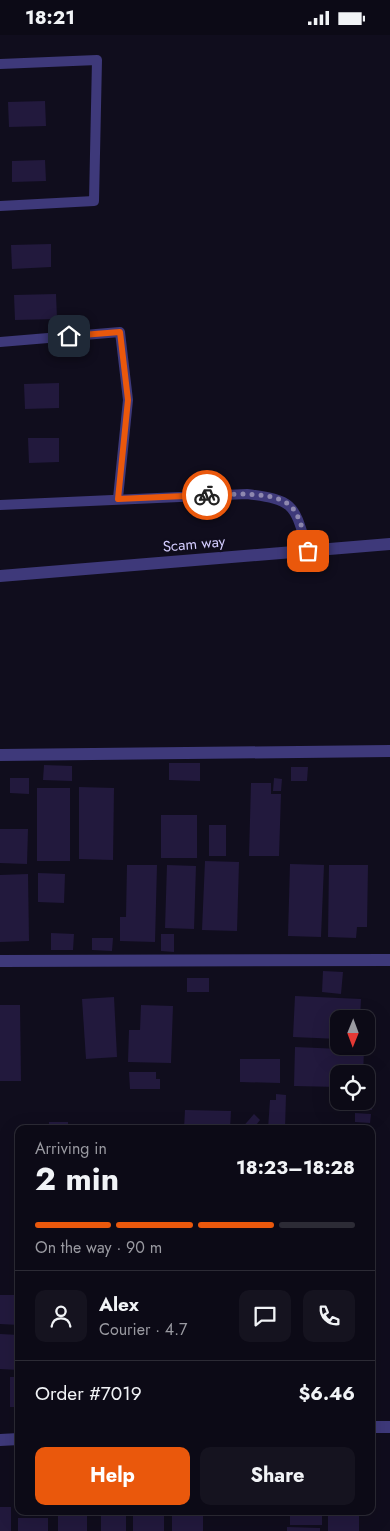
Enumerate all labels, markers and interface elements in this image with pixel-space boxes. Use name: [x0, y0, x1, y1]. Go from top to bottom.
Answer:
text: 18:21: [25, 4, 75, 31]
pin: [48, 315, 90, 357]
icon: home: [55, 322, 83, 350]
courier: [182, 470, 232, 520]
icon: bike: [193, 481, 221, 509]
street label: Scam way: [162, 530, 227, 558]
pin: [287, 530, 329, 572]
icon: bag: [294, 537, 322, 565]
north arrow: [330, 1010, 375, 1055]
map controls: [330, 1010, 375, 1110]
button: locate: [330, 1065, 375, 1110]
text: Arriving in: [35, 1137, 107, 1160]
text: 18:23–18:28: [236, 1154, 355, 1181]
text: 2 min: [35, 1156, 119, 1202]
text: On the way · 90 m: [35, 1236, 162, 1259]
button: person: [35, 1290, 87, 1342]
button: chat: [239, 1290, 291, 1342]
button: phone: [303, 1290, 355, 1342]
text: Alex: [99, 1291, 139, 1318]
text: Courier · 4.7: [99, 1318, 187, 1341]
text: Order #7019: [35, 1380, 142, 1407]
text: $6.46: [298, 1380, 355, 1407]
button: Help: [35, 1447, 190, 1505]
button: Share: [200, 1447, 355, 1505]

